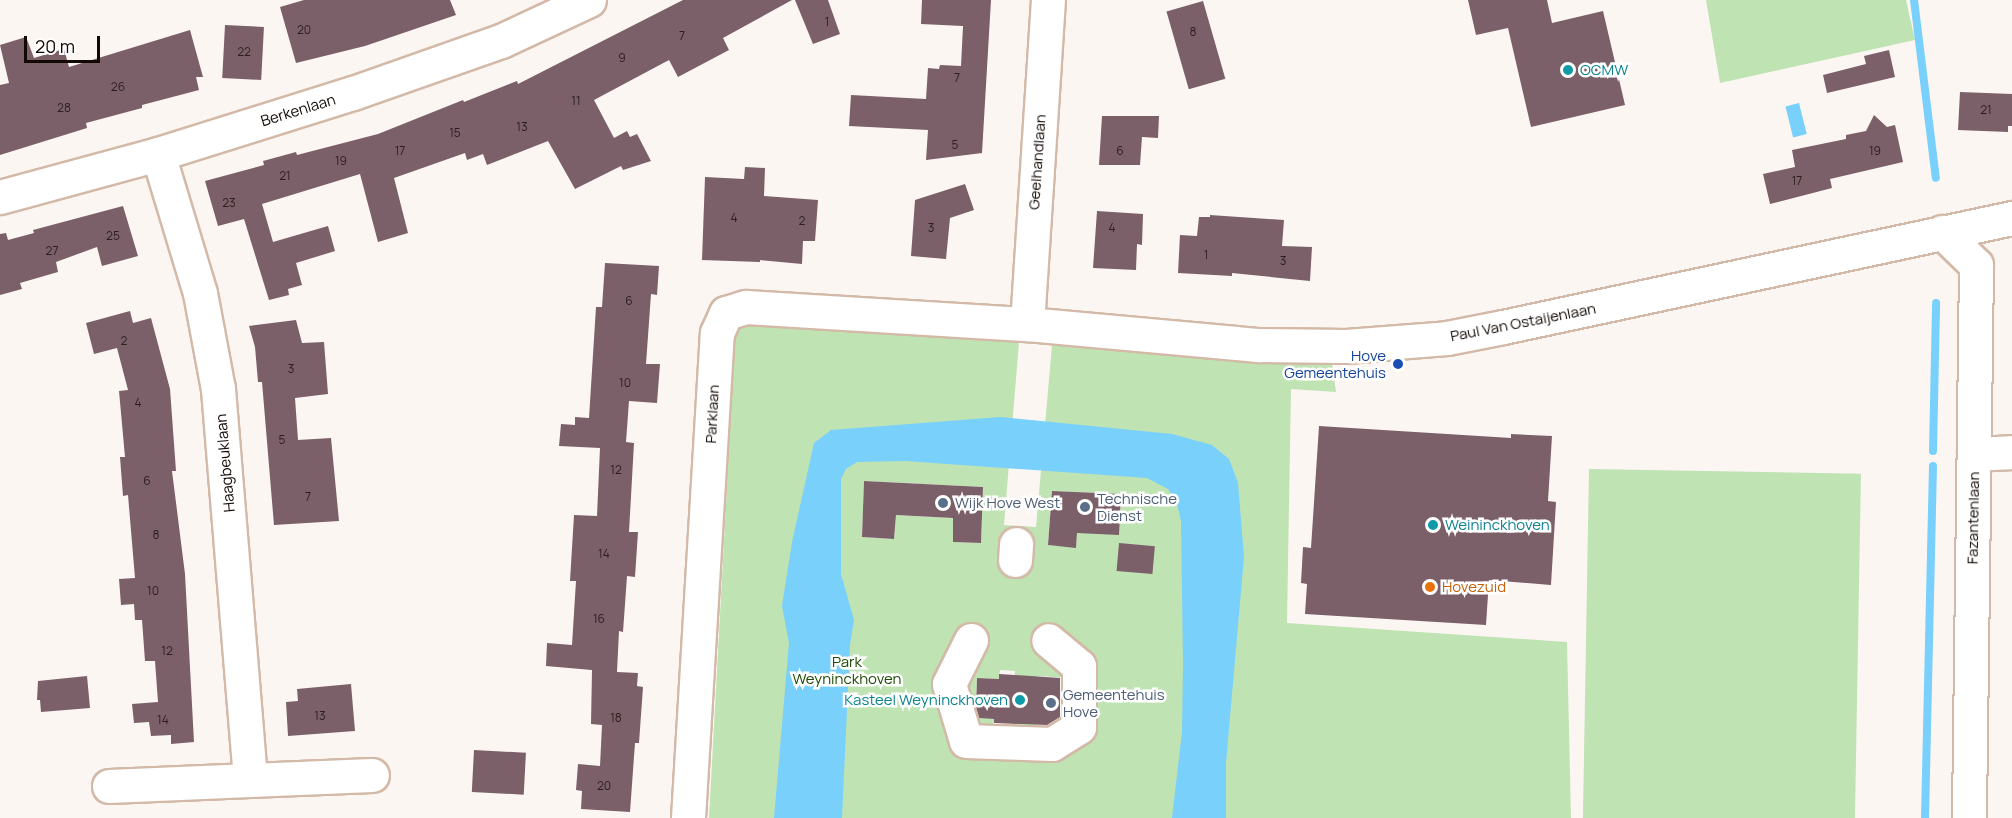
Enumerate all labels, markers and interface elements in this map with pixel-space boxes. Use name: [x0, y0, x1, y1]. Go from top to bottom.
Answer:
house number: 1: [825, 15, 829, 29]
house number: 20: [297, 23, 311, 37]
scale bar: [27, 24, 104, 62]
house number: 8: [1190, 25, 1196, 39]
house number: 7: [679, 29, 685, 43]
text: 20 m: [35, 34, 75, 58]
house number: 22: [237, 45, 251, 59]
house number: 9: [618, 51, 626, 65]
place label: OCMW: [1580, 61, 1628, 79]
marker: OCMW: [1561, 63, 1575, 77]
house number: 7: [954, 71, 960, 85]
house number: 26: [111, 80, 125, 94]
street label: Berkenlaan: [258, 90, 338, 130]
house number: 11: [571, 94, 581, 108]
house number: 28: [57, 101, 71, 115]
house number: 21: [1980, 103, 1992, 117]
street label: Geelhandlaan: [1025, 114, 1049, 210]
house number: 13: [516, 120, 528, 134]
house number: 15: [449, 126, 461, 140]
house number: 5: [952, 138, 958, 152]
house number: 17: [395, 144, 405, 158]
house number: 6: [1116, 144, 1124, 158]
house number: 19: [1869, 144, 1881, 158]
house number: 19: [335, 154, 347, 168]
house number: 21: [279, 169, 291, 183]
house number: 17: [1792, 174, 1802, 188]
house number: 23: [222, 196, 236, 210]
house number: 4: [730, 211, 738, 225]
house number: 2: [799, 214, 805, 228]
house number: 3: [928, 221, 934, 235]
house number: 4: [1108, 221, 1116, 235]
house number: 25: [106, 229, 120, 243]
house number: 27: [46, 244, 58, 258]
house number: 1: [1204, 248, 1208, 262]
house number: 3: [1280, 254, 1286, 268]
house number: 6: [625, 294, 633, 308]
street label: Paul Van Ostaijenlaan: [1449, 299, 1597, 345]
house number: 2: [121, 334, 127, 348]
place label: Hove Gemeentehuis: [1284, 346, 1386, 381]
marker: Hove Gemeentehuis: [1391, 357, 1405, 371]
house number: 3: [288, 362, 294, 376]
house number: 10: [619, 376, 631, 390]
street label: Parklaan: [701, 384, 723, 444]
house number: 4: [134, 396, 142, 410]
street label: Haagbeuklaan: [212, 413, 238, 513]
house number: 5: [279, 433, 285, 447]
house number: 12: [610, 463, 622, 477]
street label: Fazantenlaan: [1963, 472, 1983, 564]
house number: 6: [143, 474, 151, 488]
place label: Technische Dienst: [1097, 489, 1177, 524]
house number: 7: [305, 490, 311, 504]
place label: Wijk Hove West: [955, 494, 1060, 512]
marker: Wijk Hove West: [936, 496, 950, 510]
marker: Technische Dienst: [1078, 500, 1092, 514]
place label: Weininckhoven: [1445, 516, 1550, 534]
marker: Weininckhoven: [1426, 518, 1440, 532]
house number: 8: [153, 528, 159, 542]
house number: 14: [598, 547, 610, 561]
place label: Hovezuid: [1442, 578, 1506, 596]
marker: Hovezuid: [1423, 580, 1437, 594]
house number: 10: [147, 584, 159, 598]
house number: 16: [593, 612, 605, 626]
house number: 12: [161, 644, 173, 658]
park label: Park Weyninckhoven: [793, 652, 901, 687]
place label: Gemeentehuis Hove: [1063, 685, 1165, 720]
place label: Kasteel Weyninckhoven: [844, 691, 1008, 709]
marker: Kasteel Weyninckhoven: [1013, 693, 1027, 707]
marker: Gemeentehuis Hove: [1044, 696, 1058, 710]
house number: 13: [314, 709, 326, 723]
house number: 18: [610, 711, 622, 725]
house number: 14: [157, 713, 169, 727]
house number: 20: [597, 779, 611, 793]

